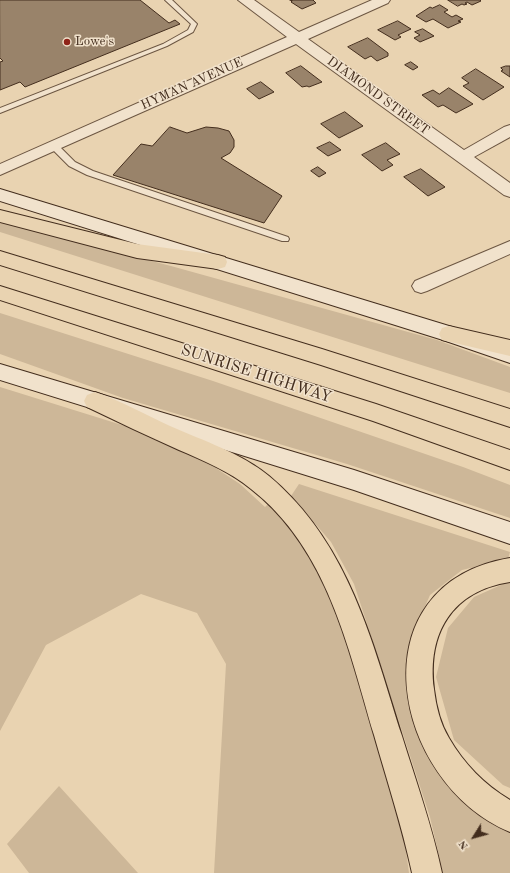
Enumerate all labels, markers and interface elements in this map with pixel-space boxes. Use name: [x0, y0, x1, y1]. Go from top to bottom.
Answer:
place label: Lowe's: [75, 34, 114, 50]
marker: Lowe's: [62, 37, 72, 47]
street label: HYMAN AVENUE: [139, 54, 245, 114]
street label: DIAMOND STREET: [324, 54, 432, 138]
street label: SUNRISE HIGHWAY: [178, 341, 334, 407]
north arrow: [454, 817, 494, 857]
text: N: [457, 838, 471, 851]

